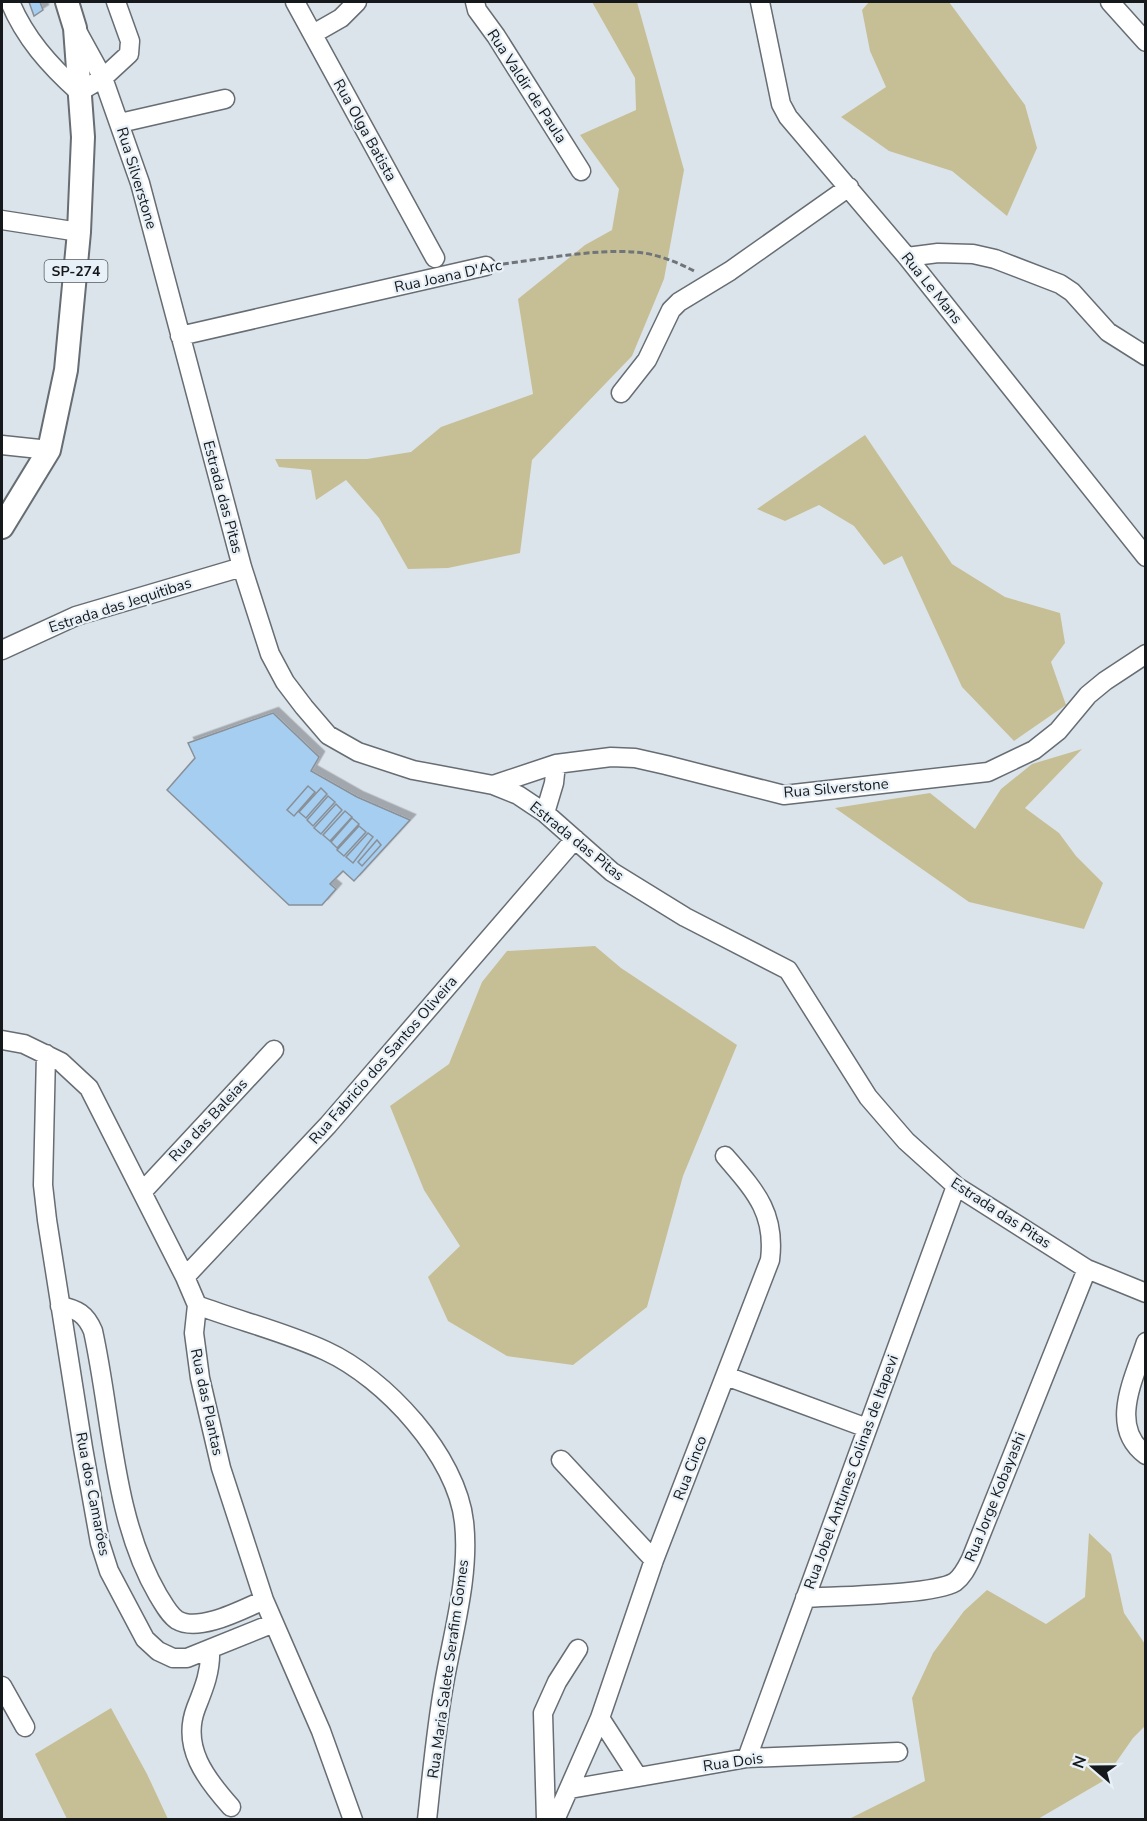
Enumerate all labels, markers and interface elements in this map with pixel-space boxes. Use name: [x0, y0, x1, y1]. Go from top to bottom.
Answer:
street label: Rua Valdir de Paula: [483, 25, 571, 147]
street label: Rua Olga Batista: [329, 75, 401, 185]
street label: Rua Silverstone: [112, 125, 162, 231]
street label: Rua Le Mans: [897, 248, 967, 328]
street label: Rua Joana D'Arc: [392, 255, 504, 297]
road number: SP-274: [44, 260, 107, 282]
street label: Estrada das Pitas: [198, 438, 248, 556]
street label: Estrada das Jequitibas: [46, 573, 194, 637]
street label: Rua Silverstone: [783, 773, 889, 803]
street label: Estrada das Pitas: [526, 797, 628, 885]
street label: Rua Fabricio dos Santos Oliveira: [304, 972, 462, 1148]
street label: Rua das Baleias: [164, 1074, 252, 1166]
street label: Estrada das Pitas: [947, 1173, 1055, 1253]
street label: Rua das Plantas: [186, 1347, 228, 1457]
street label: Rua Jobel Antunes Colinas de Itapevi: [799, 1352, 903, 1592]
street label: Rua Jorge Kobayashi: [960, 1429, 1030, 1565]
street label: Rua dos Camarões: [71, 1430, 115, 1558]
street label: Rua Cinco: [669, 1433, 711, 1503]
street label: Rua Maria Salete Serafim Gomes: [423, 1558, 473, 1780]
north arrow: [1063, 1737, 1123, 1797]
street label: Rua Dois: [702, 1748, 764, 1776]
text: N: [1067, 1753, 1092, 1772]

